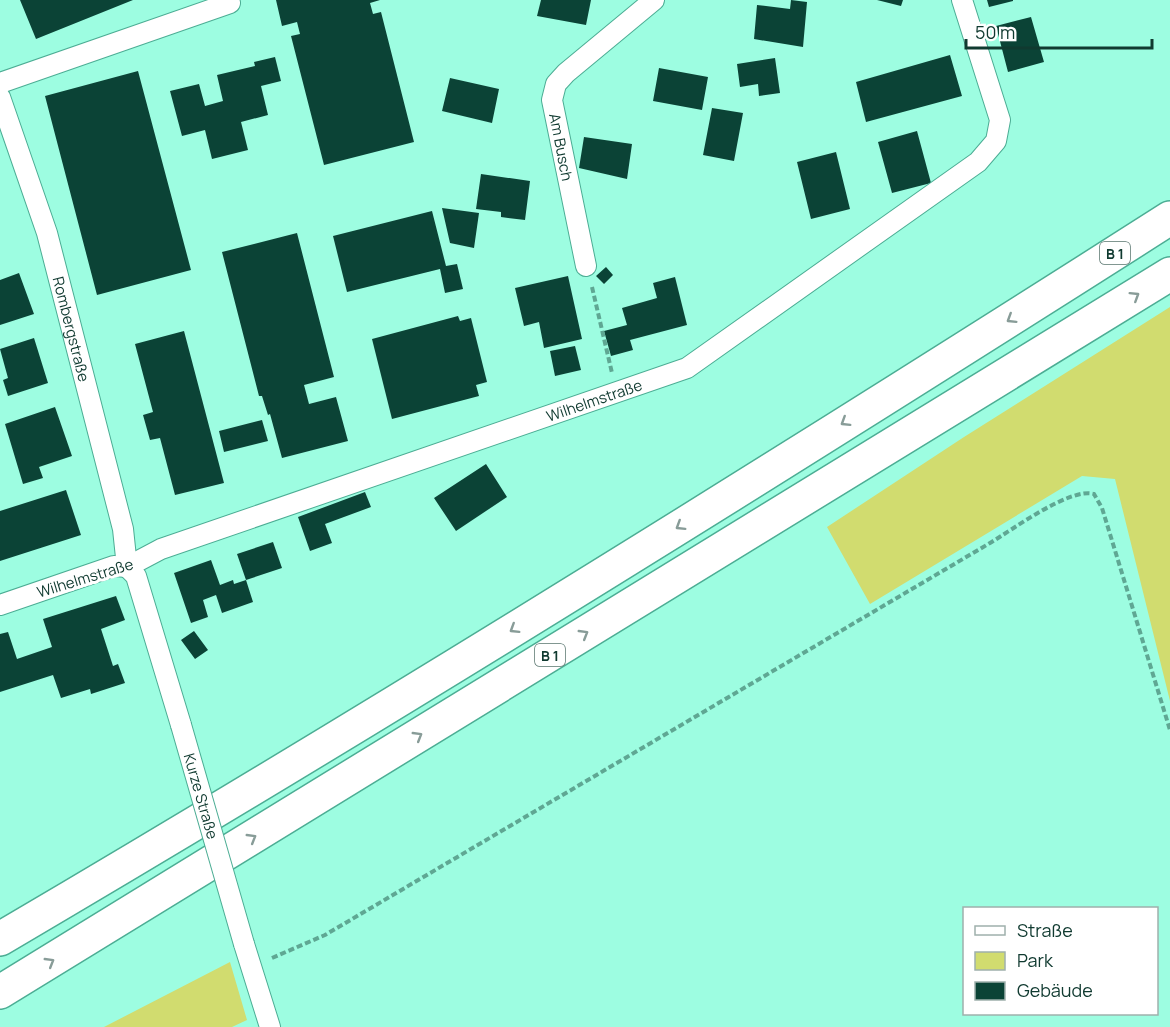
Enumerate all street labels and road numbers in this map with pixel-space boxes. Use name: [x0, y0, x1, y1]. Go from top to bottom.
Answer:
street label: Am Busch: [544, 111, 578, 183]
road number: B 1: [1100, 242, 1130, 264]
street label: Rombergstraße: [48, 274, 95, 384]
street label: Wilhelmstraße: [543, 374, 645, 426]
street label: Wilhelmstraße: [34, 553, 136, 603]
road number: B 1: [535, 644, 565, 666]
street label: Kurze Straße: [179, 751, 224, 842]

